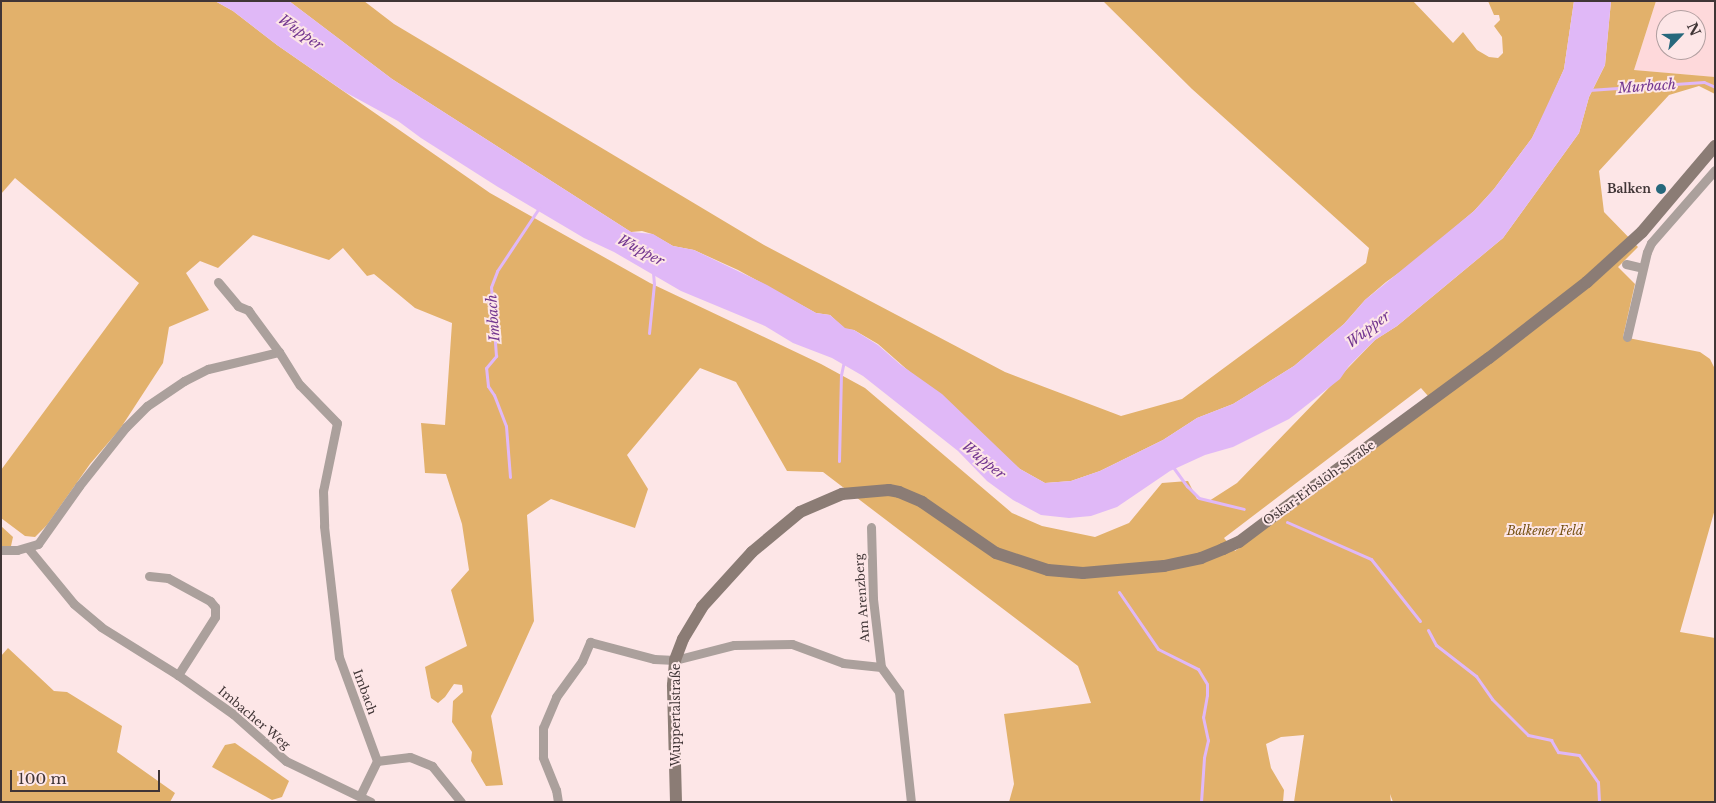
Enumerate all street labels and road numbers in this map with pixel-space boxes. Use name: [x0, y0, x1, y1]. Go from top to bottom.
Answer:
street label: Oskar-Erbslöh-Straße: [1260, 438, 1378, 528]
street label: Am Arenzberg: [852, 553, 872, 643]
street label: Wuppertalstraße: [669, 663, 683, 767]
street label: Imbach: [350, 667, 380, 717]
street label: Imbacher Weg: [215, 683, 293, 753]

